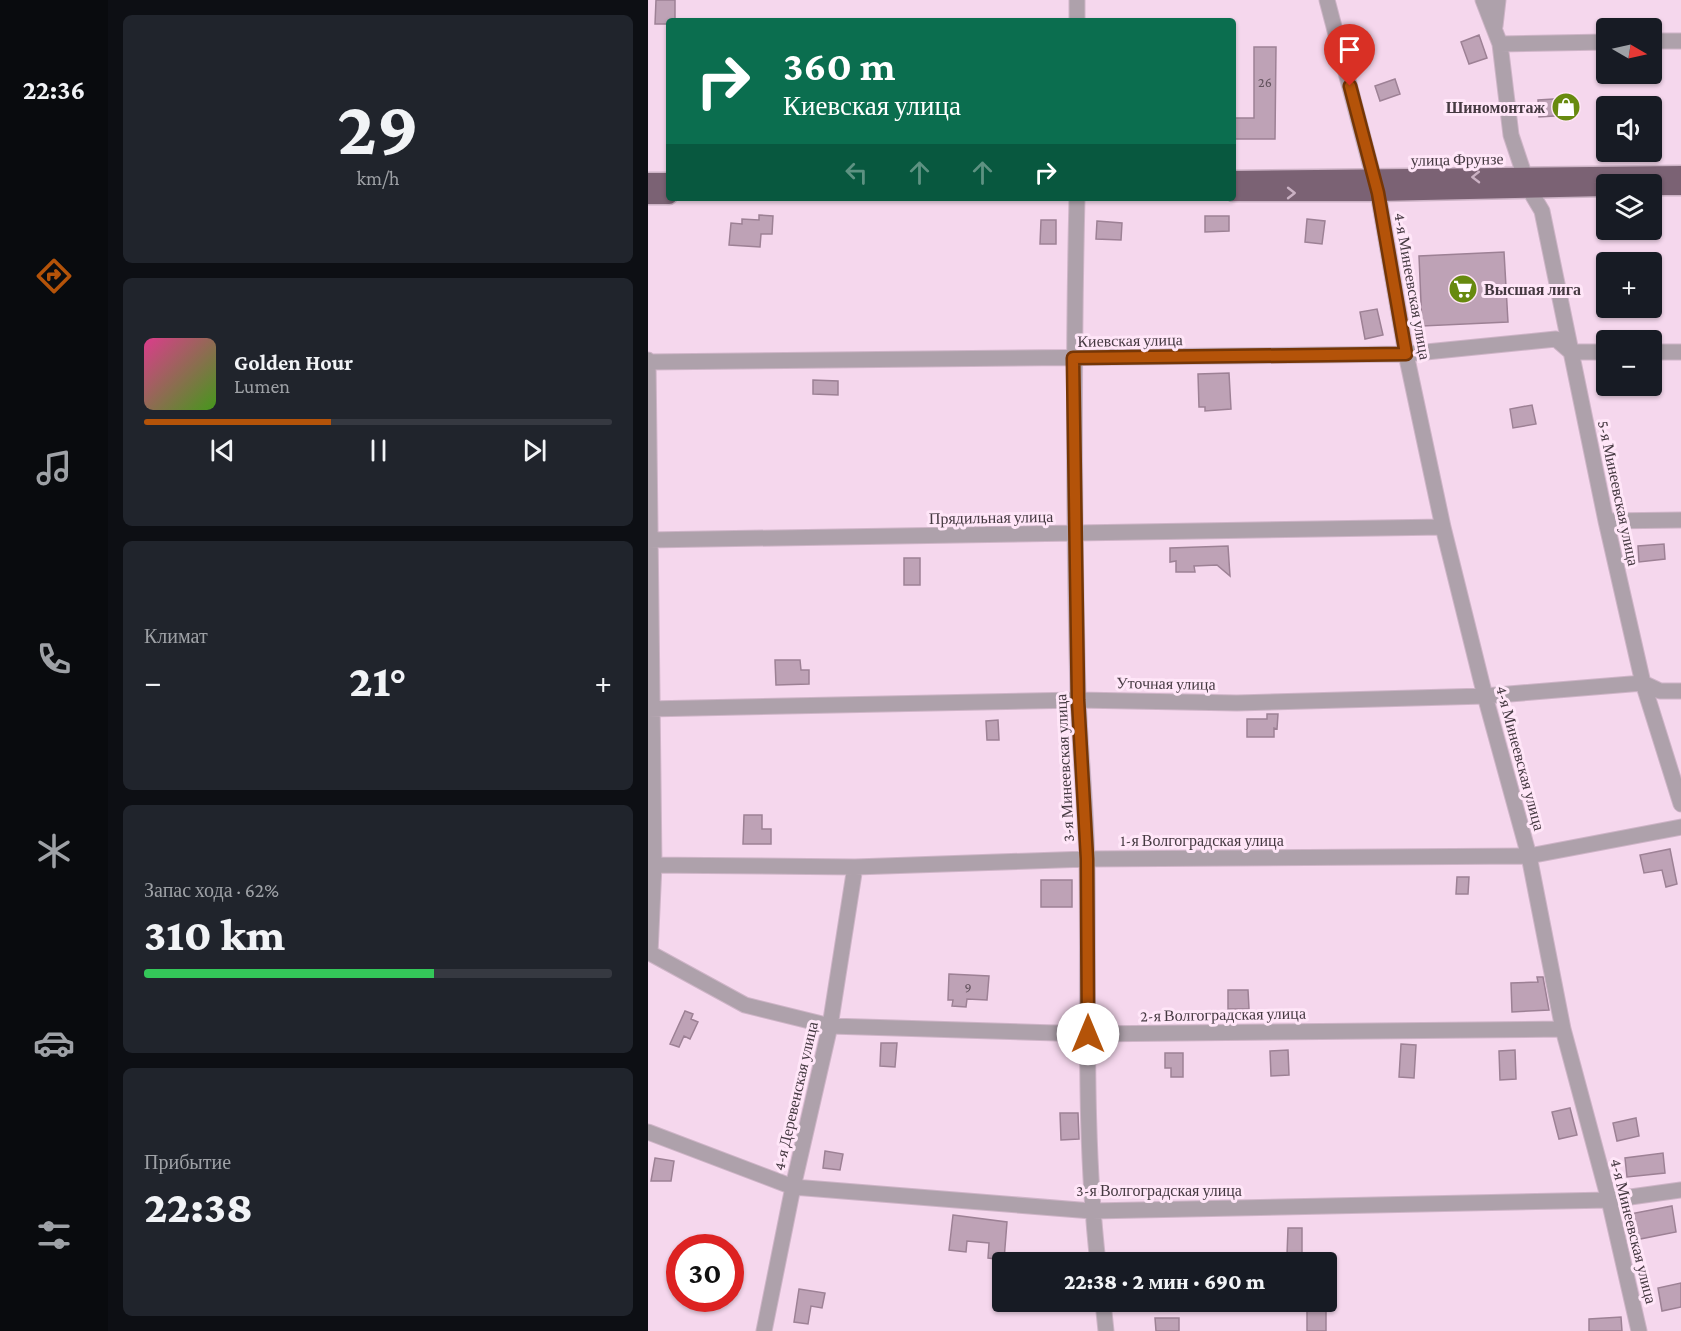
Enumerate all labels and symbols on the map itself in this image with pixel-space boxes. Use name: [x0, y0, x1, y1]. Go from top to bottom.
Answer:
north arrow: [1596, 18, 1662, 84]
pin: [1324, 24, 1375, 86]
house number: 26: [1258, 74, 1272, 90]
shop icon: Шиномонтаж: [1550, 91, 1582, 123]
place label: Шиномонтаж: [1446, 99, 1545, 116]
street label: улица Фрунзе: [1410, 150, 1504, 170]
one-way arrow: [1471, 171, 1480, 183]
one-way arrow: [1287, 187, 1296, 199]
street label: 4-я Минеевская улица: [1390, 211, 1434, 361]
supermarket icon: Высшая лига: [1447, 273, 1479, 305]
place label: Высшая лига: [1484, 281, 1581, 298]
street label: Киевская улица: [1077, 331, 1183, 351]
street label: 5-я Минеевская улица: [1594, 419, 1642, 568]
street label: Прядильная улица: [929, 508, 1053, 528]
street label: Уточная улица: [1116, 674, 1216, 694]
street label: 4-я Минеевская улица: [1492, 684, 1548, 833]
street label: 3-я Минеевская улица: [1052, 693, 1078, 843]
street label: 1-я Волгоградская улица: [1120, 832, 1284, 850]
house number: 9: [964, 979, 972, 995]
position arrow: [1056, 1002, 1120, 1066]
street label: 2-я Волгоградская улица: [1140, 1005, 1306, 1025]
street label: 4-я Деревенская улица: [770, 1020, 822, 1172]
street label: 4-я Минеевская улица: [1606, 1157, 1660, 1306]
street label: 3-я Волгоградская улица: [1076, 1182, 1242, 1200]
speed limit sign: 30: [666, 1234, 744, 1312]

